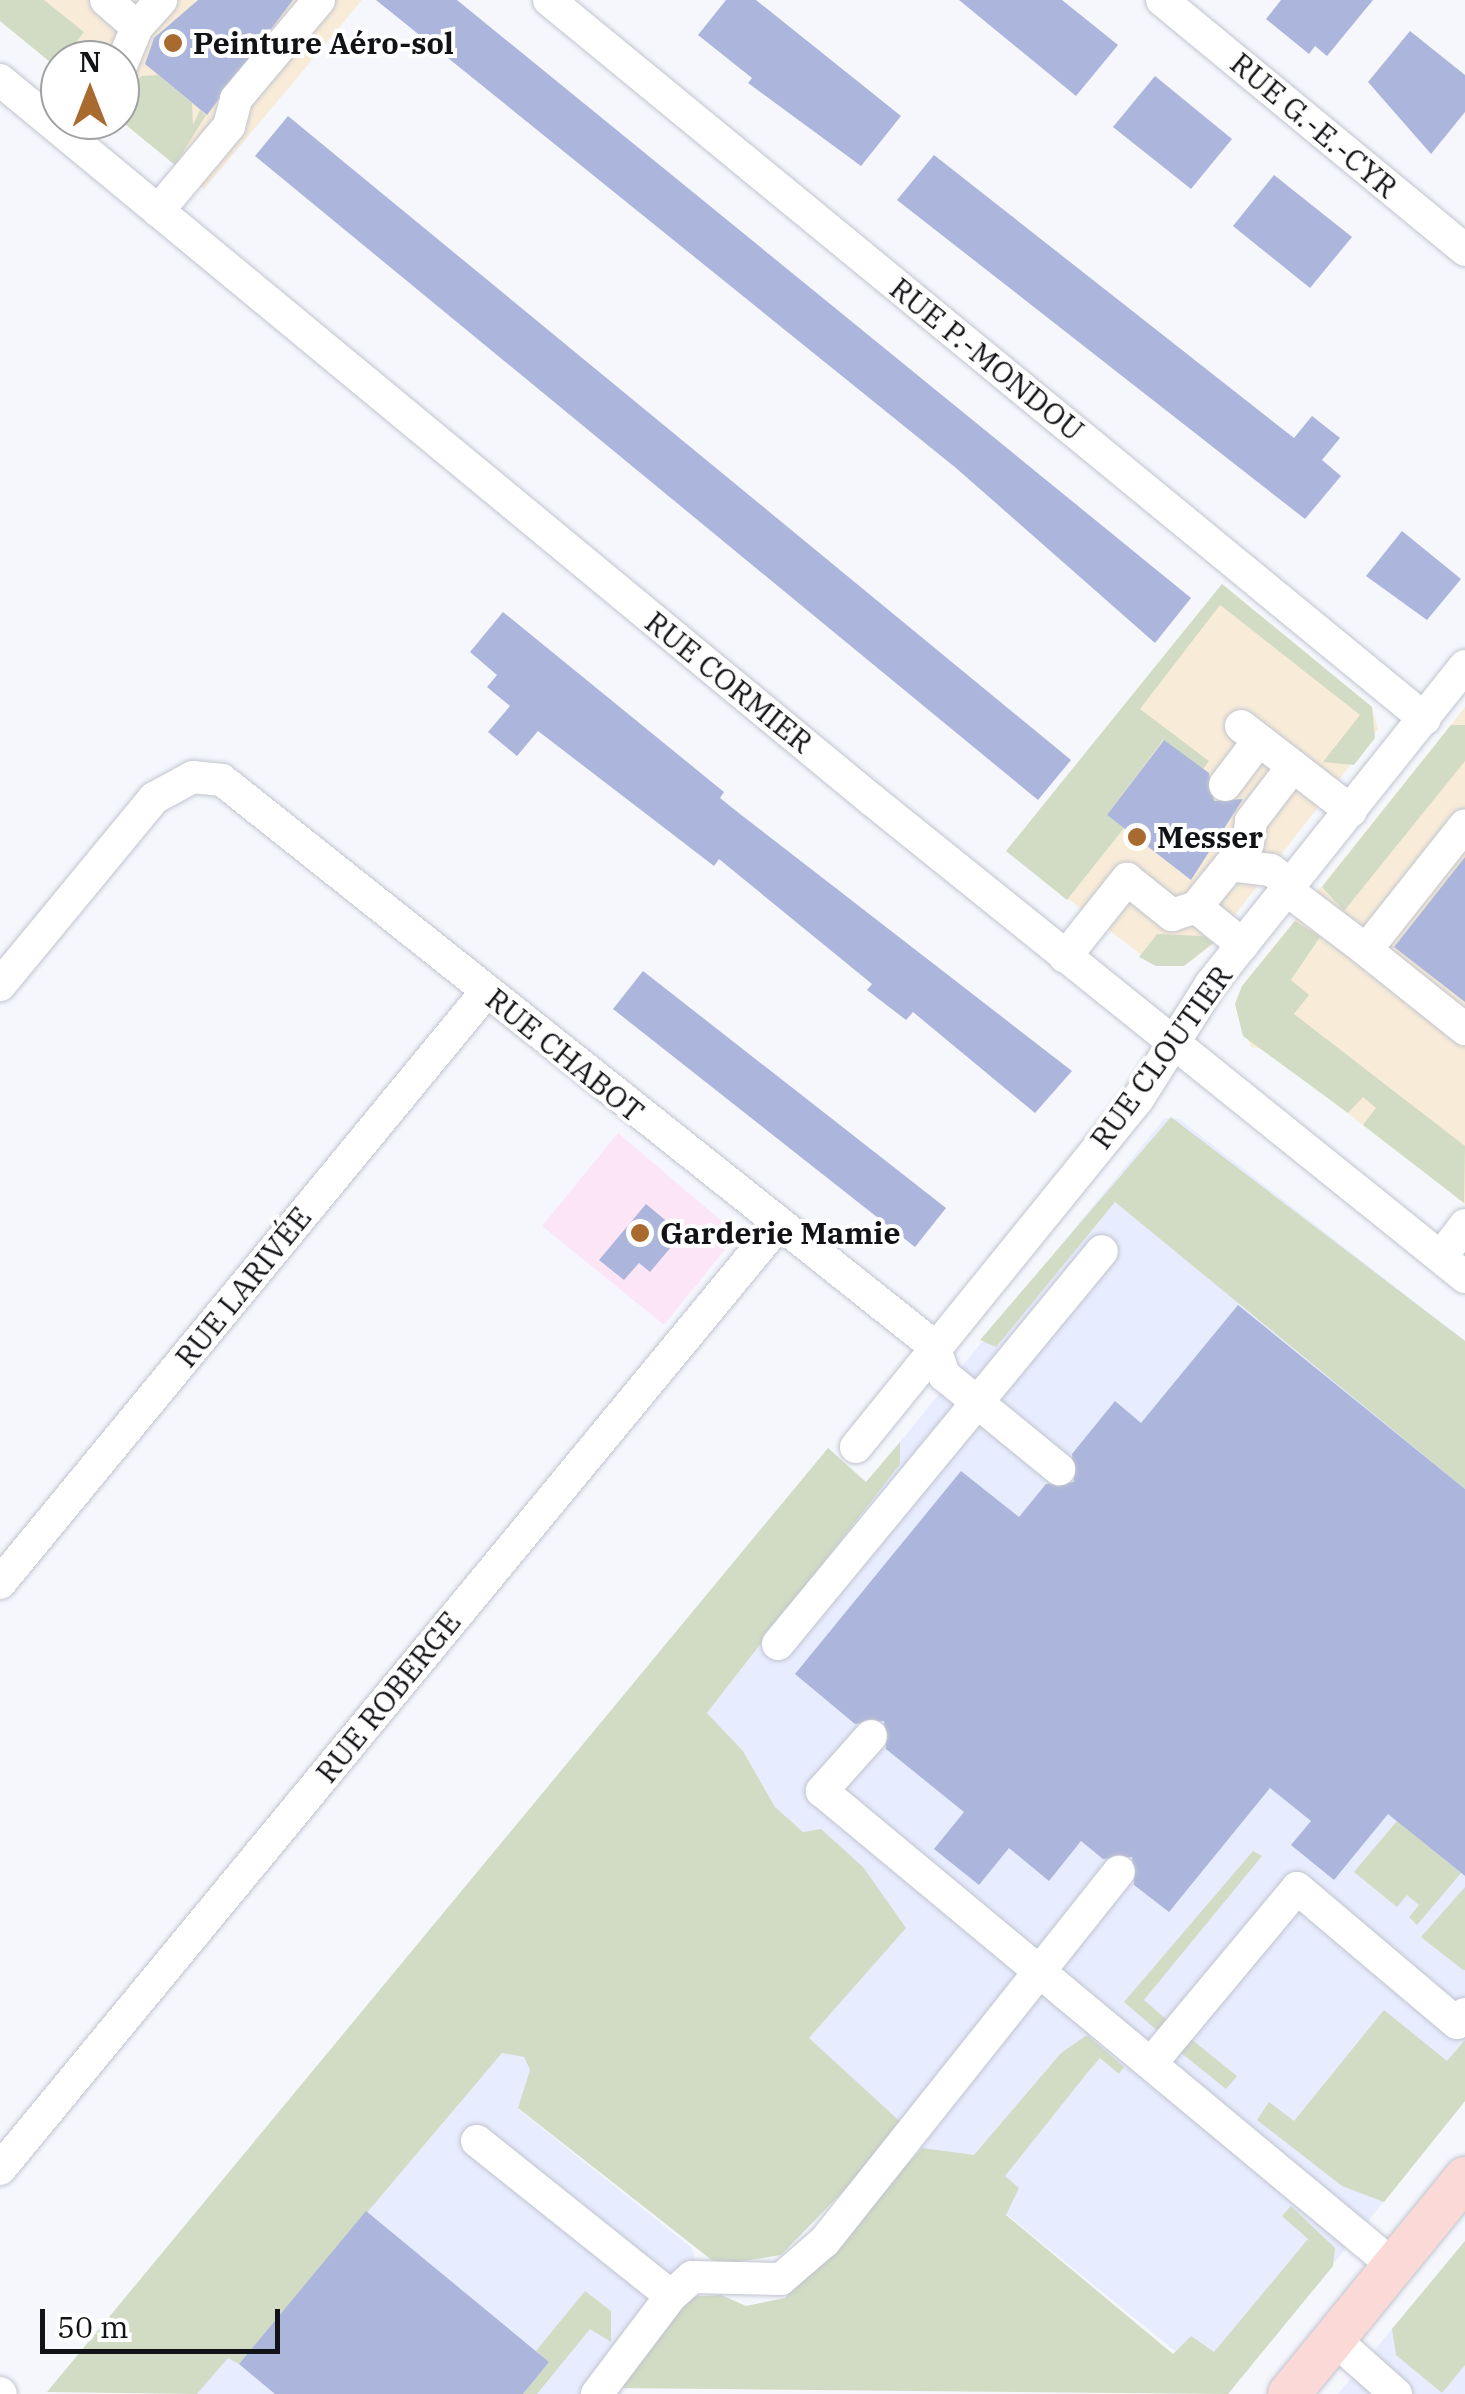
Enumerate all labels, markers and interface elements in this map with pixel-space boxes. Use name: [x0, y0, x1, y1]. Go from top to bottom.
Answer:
place label: Peinture Aéro-sol: [193, 25, 454, 61]
marker: Peinture Aéro-sol: [162, 32, 184, 54]
north arrow: [40, 40, 140, 140]
text: N: [79, 43, 101, 80]
street label: RUE G.-E.-CYR: [1223, 45, 1405, 205]
street label: RUE P.-MONDOU: [883, 270, 1091, 448]
street label: RUE CORMIER: [638, 604, 820, 760]
place label: Messer: [1157, 819, 1263, 855]
marker: Messer: [1126, 826, 1148, 848]
street label: RUE CLOUTIER: [1082, 958, 1240, 1156]
street label: RUE CHABOT: [479, 980, 651, 1130]
street label: RUE LARIVÉE: [167, 1200, 319, 1374]
place label: Garderie Mamie: [660, 1215, 900, 1251]
marker: Garderie Mamie: [629, 1222, 651, 1244]
street label: RUE ROBERGE: [308, 1604, 468, 1790]
scale bar: [45, 2289, 285, 2351]
text: 50 m: [57, 2307, 129, 2346]

